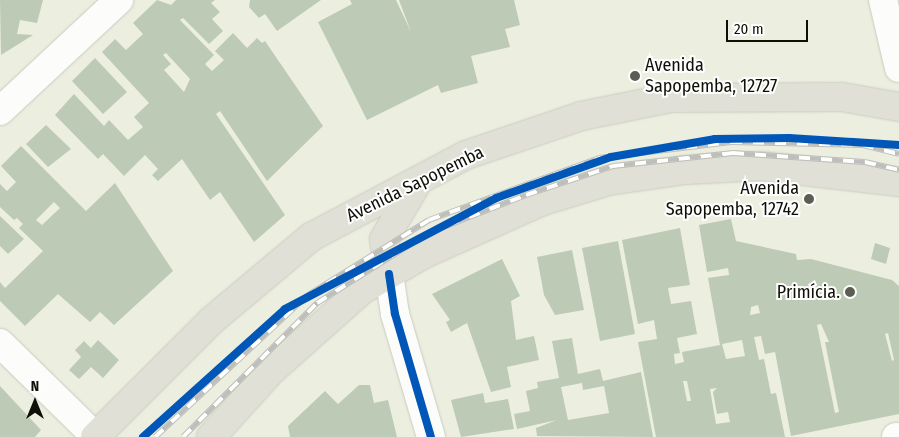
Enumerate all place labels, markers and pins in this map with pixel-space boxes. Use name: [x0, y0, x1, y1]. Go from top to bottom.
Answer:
place label: Avenida Sapopemba, 12727: [645, 55, 777, 98]
marker: Avenida Sapopemba, 12727: [629, 70, 641, 82]
place label: Avenida Sapopemba, 12742: [666, 178, 799, 220]
marker: Avenida Sapopemba, 12742: [803, 193, 815, 205]
place label: Primícia.: [777, 281, 840, 303]
marker: Primícia.: [844, 286, 856, 298]

